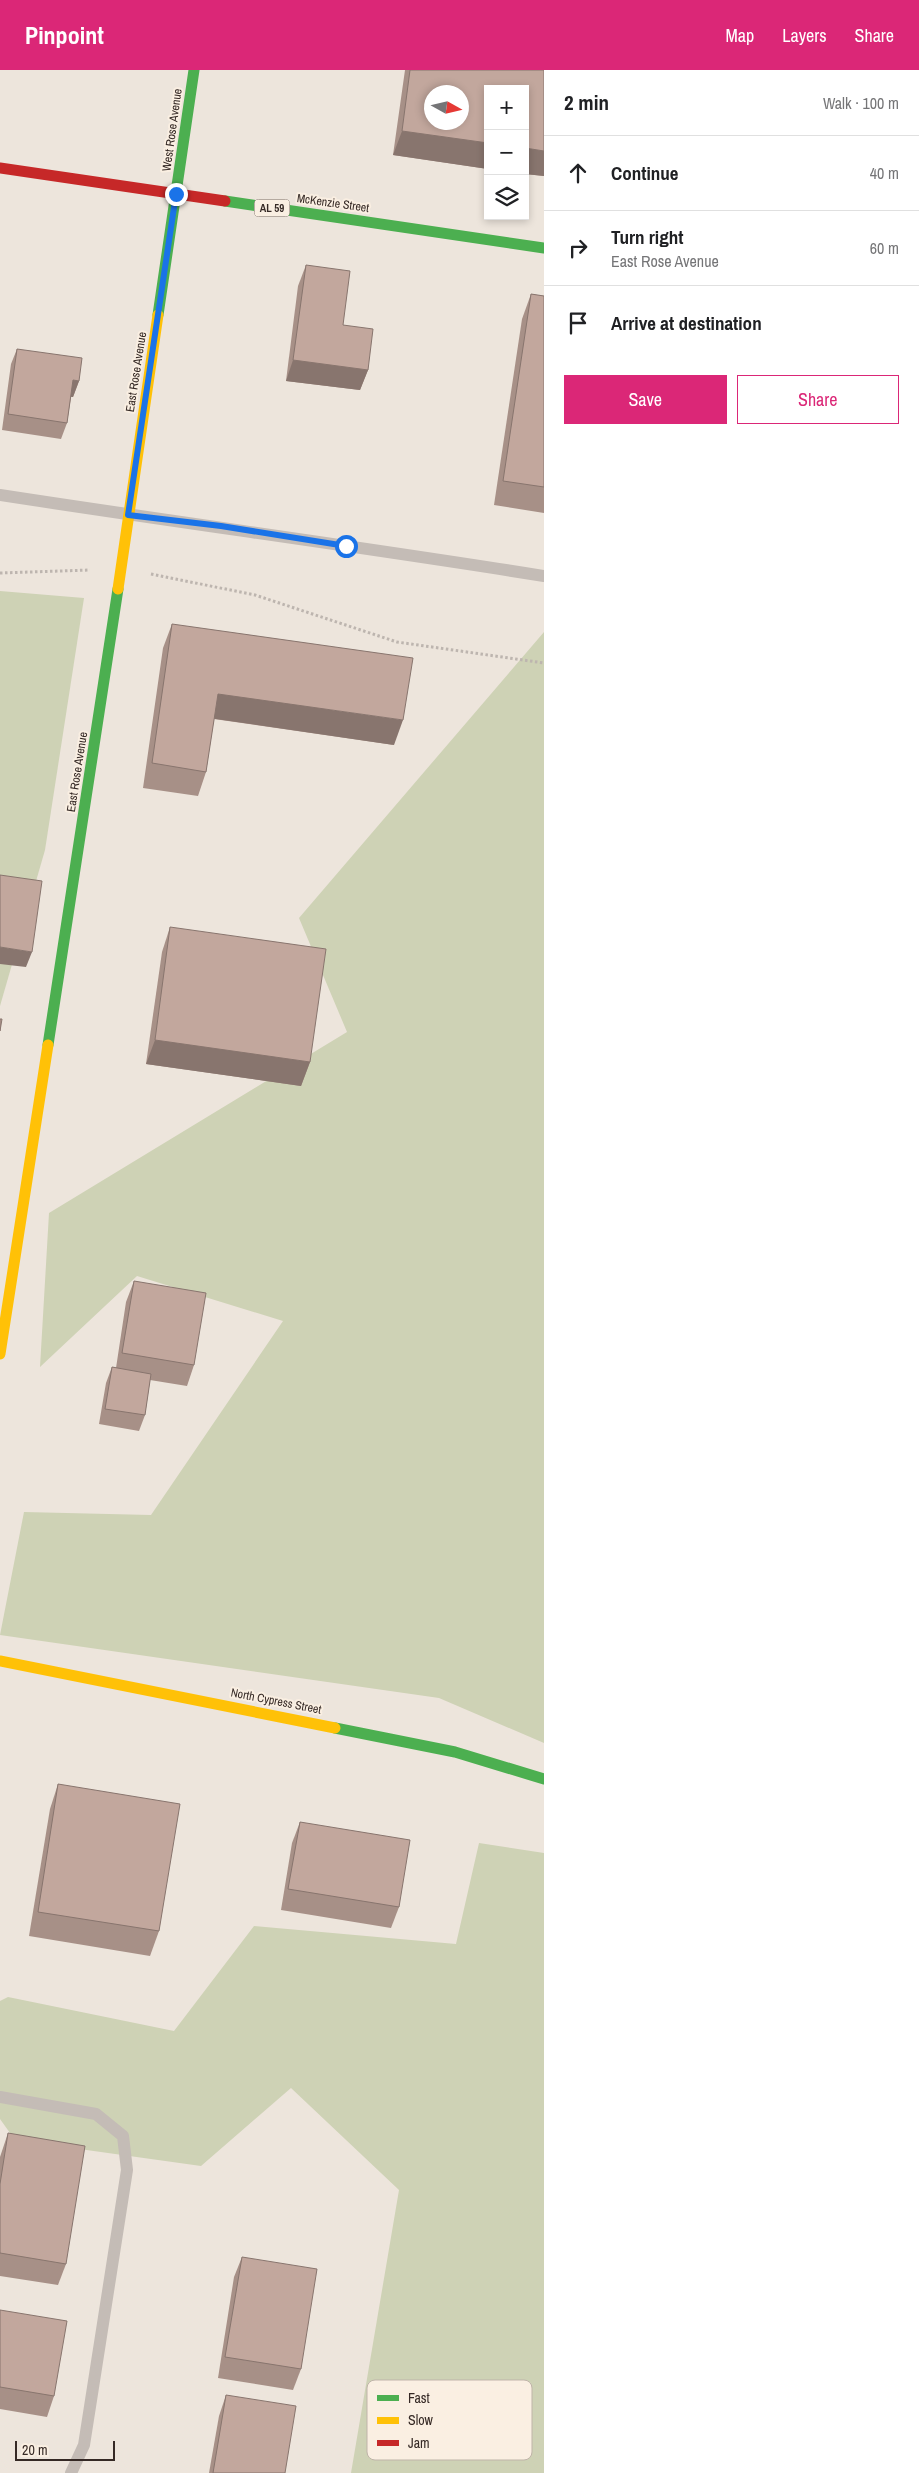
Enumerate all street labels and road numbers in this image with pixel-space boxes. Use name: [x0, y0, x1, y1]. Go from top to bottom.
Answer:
street label: West Rose Avenue: [158, 88, 186, 172]
street label: McKenzie Street: [296, 190, 370, 216]
road number: AL 59: [254, 200, 290, 216]
street label: East Rose Avenue: [122, 331, 150, 413]
street label: East Rose Avenue: [63, 731, 91, 813]
street label: North Cypress Street: [229, 1684, 323, 1718]

